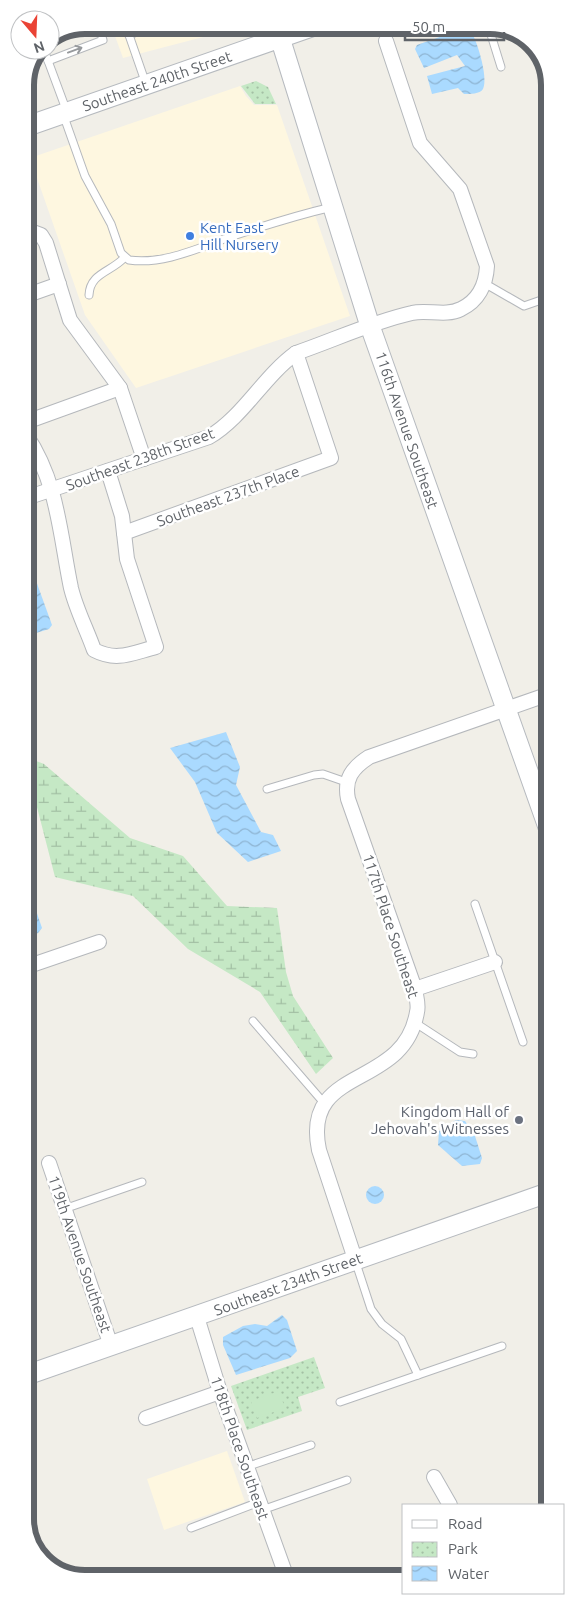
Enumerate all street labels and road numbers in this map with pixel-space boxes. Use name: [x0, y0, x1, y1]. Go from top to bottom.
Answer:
street label: Southeast 240th Street: [80, 47, 234, 115]
street label: 116th Avenue Southeast: [372, 349, 442, 511]
street label: Southeast 238th Street: [63, 424, 217, 494]
street label: Southeast 237th Place: [154, 462, 302, 530]
street label: 117th Place Southeast: [360, 852, 422, 1000]
street label: 119th Avenue Southeast: [45, 1173, 115, 1335]
street label: Southeast 234th Street: [211, 1249, 365, 1319]
street label: 118th Place Southeast: [207, 1374, 273, 1522]

